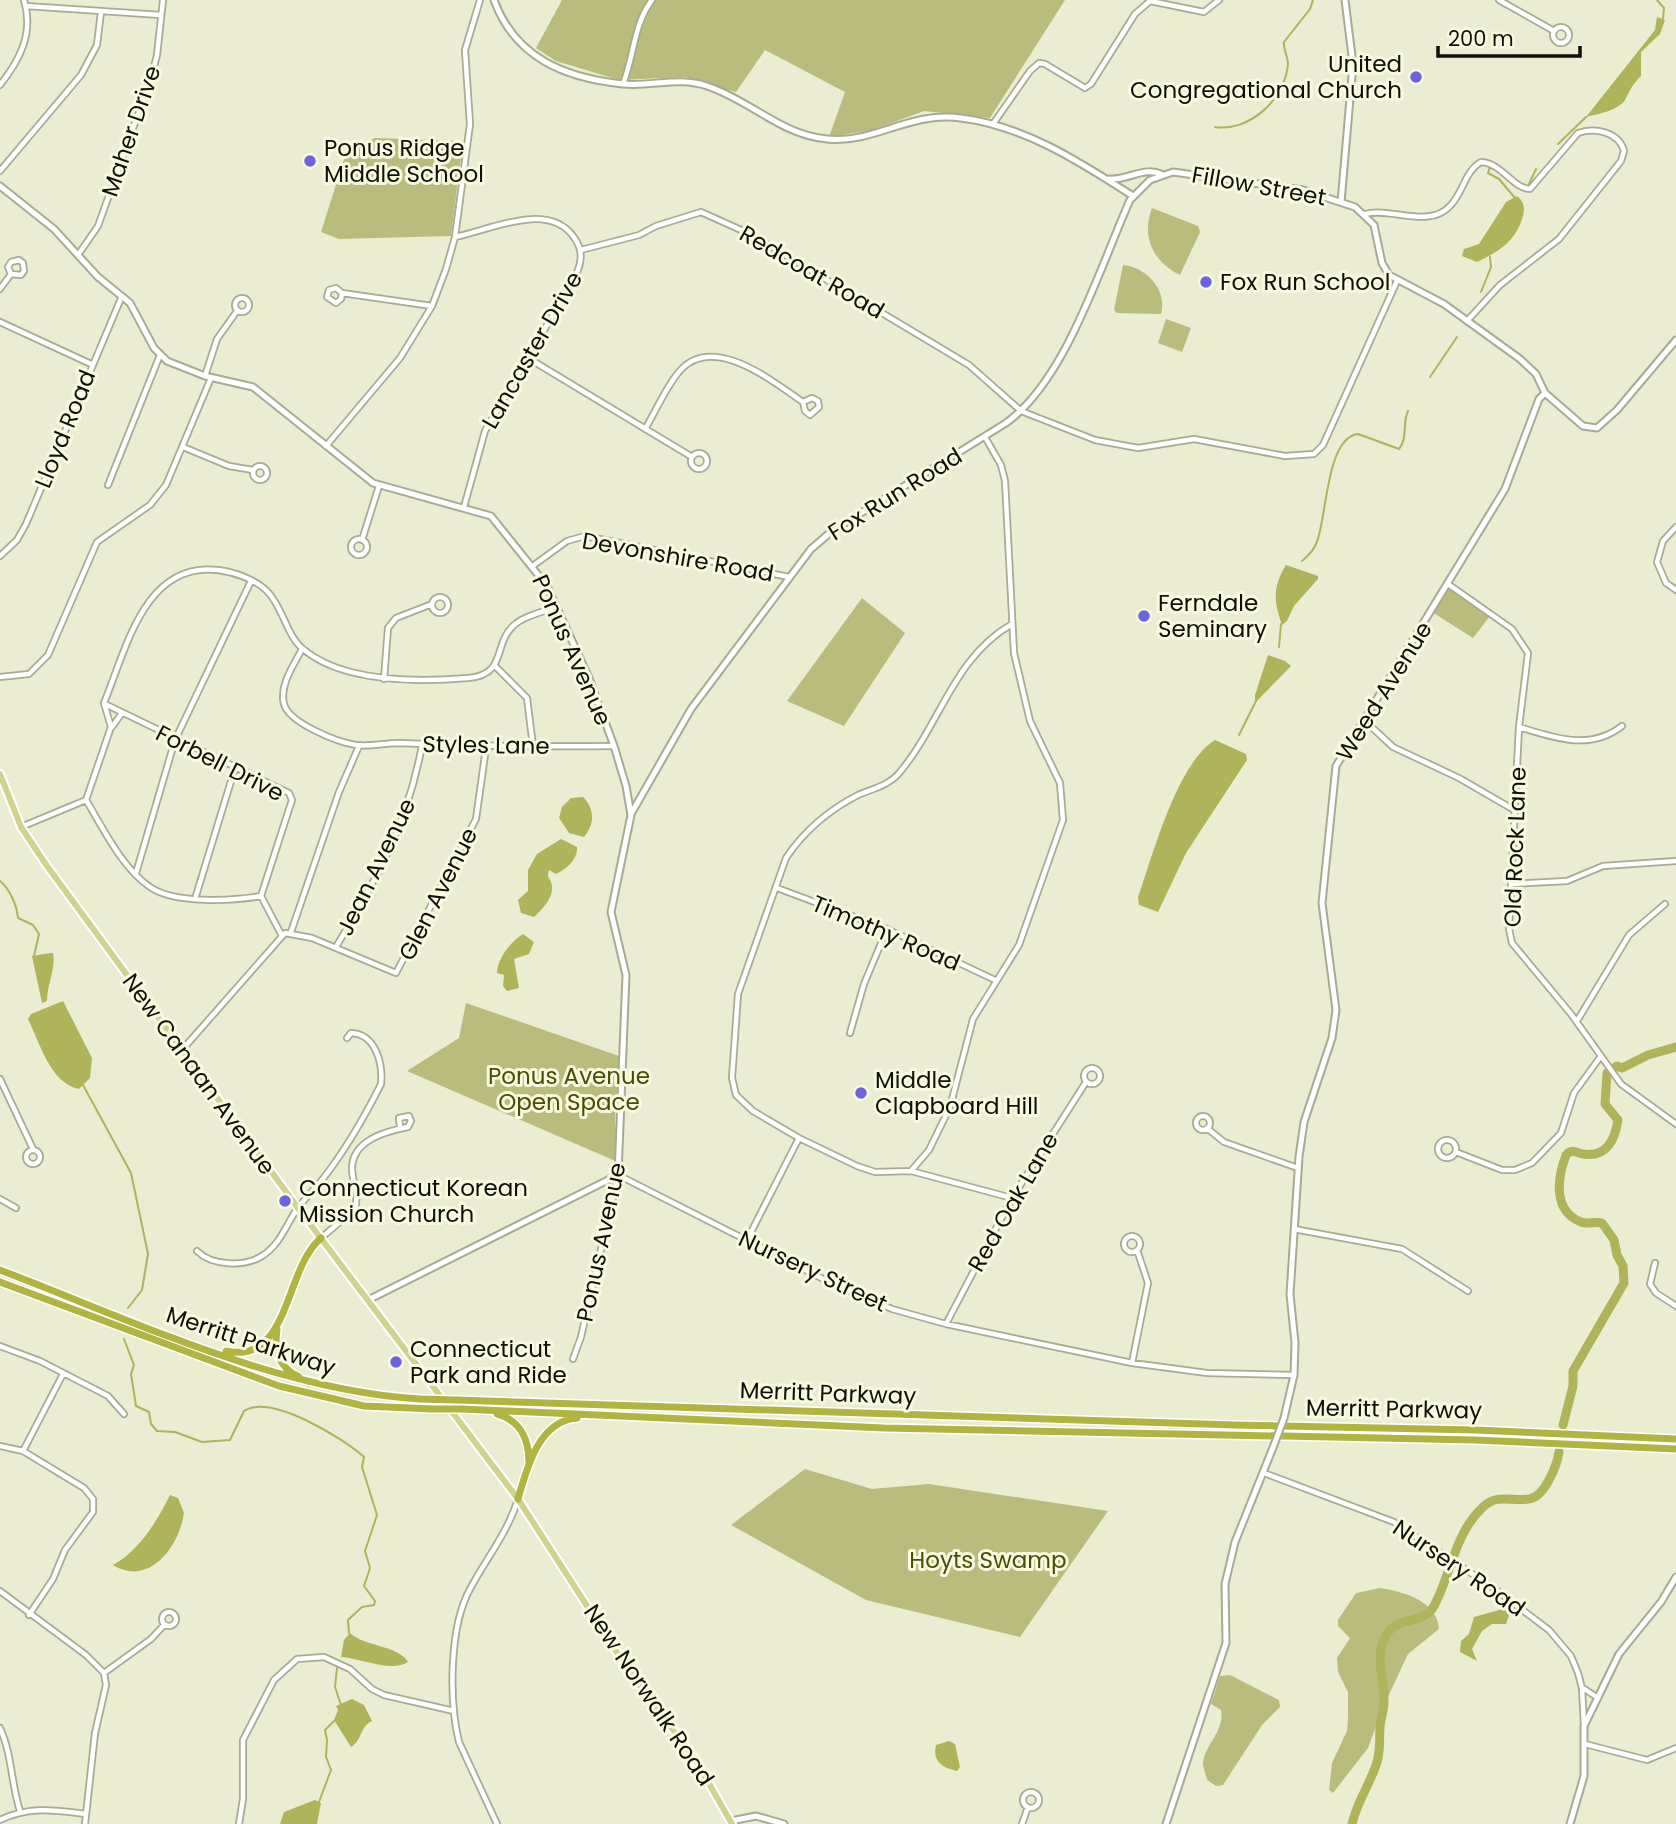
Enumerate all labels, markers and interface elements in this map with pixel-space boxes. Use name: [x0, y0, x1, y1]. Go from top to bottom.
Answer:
scale bar: [1438, 14, 1580, 58]
text: 200 m: [1448, 24, 1514, 53]
place label: United Congregational Church: [1130, 48, 1402, 106]
street label: Maher Drive: [94, 61, 168, 201]
marker: United Congregational Church: [1408, 69, 1424, 85]
place label: Ponus Ridge Middle School: [324, 132, 484, 190]
marker: Ponus Ridge Middle School: [302, 153, 318, 169]
street label: Fillow Street: [1189, 158, 1329, 214]
street label: Redcoat Road: [734, 218, 890, 326]
street label: Lancaster Drive: [474, 265, 590, 435]
place label: Fox Run School: [1220, 266, 1390, 298]
marker: Fox Run School: [1198, 274, 1214, 290]
street label: Lloyd Road: [27, 365, 103, 493]
street label: Fox Run Road: [822, 440, 968, 548]
street label: Devonshire Road: [580, 524, 776, 590]
street label: Ponus Avenue: [524, 569, 620, 731]
place label: Ferndale Seminary: [1158, 587, 1267, 645]
marker: Ferndale Seminary: [1136, 608, 1152, 624]
street label: Weed Avenue: [1328, 615, 1440, 767]
street label: Forbell Drive: [150, 717, 290, 809]
street label: Styles Lane: [422, 728, 550, 762]
street label: Old Rock Lane: [1496, 766, 1534, 928]
street label: Jean Avenue: [329, 793, 423, 941]
street label: Glen Avenue: [391, 822, 485, 966]
street label: Timothy Road: [807, 887, 965, 979]
street label: New Canaan Avenue: [115, 967, 283, 1181]
park label: Ponus Avenue Open Space: [488, 1060, 650, 1118]
place label: Middle Clapboard Hill: [875, 1064, 1038, 1122]
marker: Middle Clapboard Hill: [853, 1085, 869, 1101]
street label: Red Oak Lane: [960, 1126, 1066, 1278]
street label: Ponus Avenue: [569, 1159, 633, 1325]
place label: Connecticut Korean Mission Church: [299, 1172, 528, 1230]
marker: Connecticut Korean Mission Church: [277, 1193, 293, 1209]
street label: Nursery Street: [733, 1223, 893, 1319]
street label: Merritt Parkway: [162, 1299, 340, 1383]
place label: Connecticut Park and Ride: [410, 1333, 567, 1391]
marker: Connecticut Park and Ride: [388, 1354, 404, 1370]
street label: Merritt Parkway: [739, 1374, 917, 1412]
street label: Merritt Parkway: [1306, 1391, 1483, 1427]
street label: Nursery Road: [1387, 1512, 1531, 1624]
park label: Hoyts Swamp: [909, 1544, 1067, 1576]
street label: New Norwalk Road: [576, 1598, 722, 1792]

